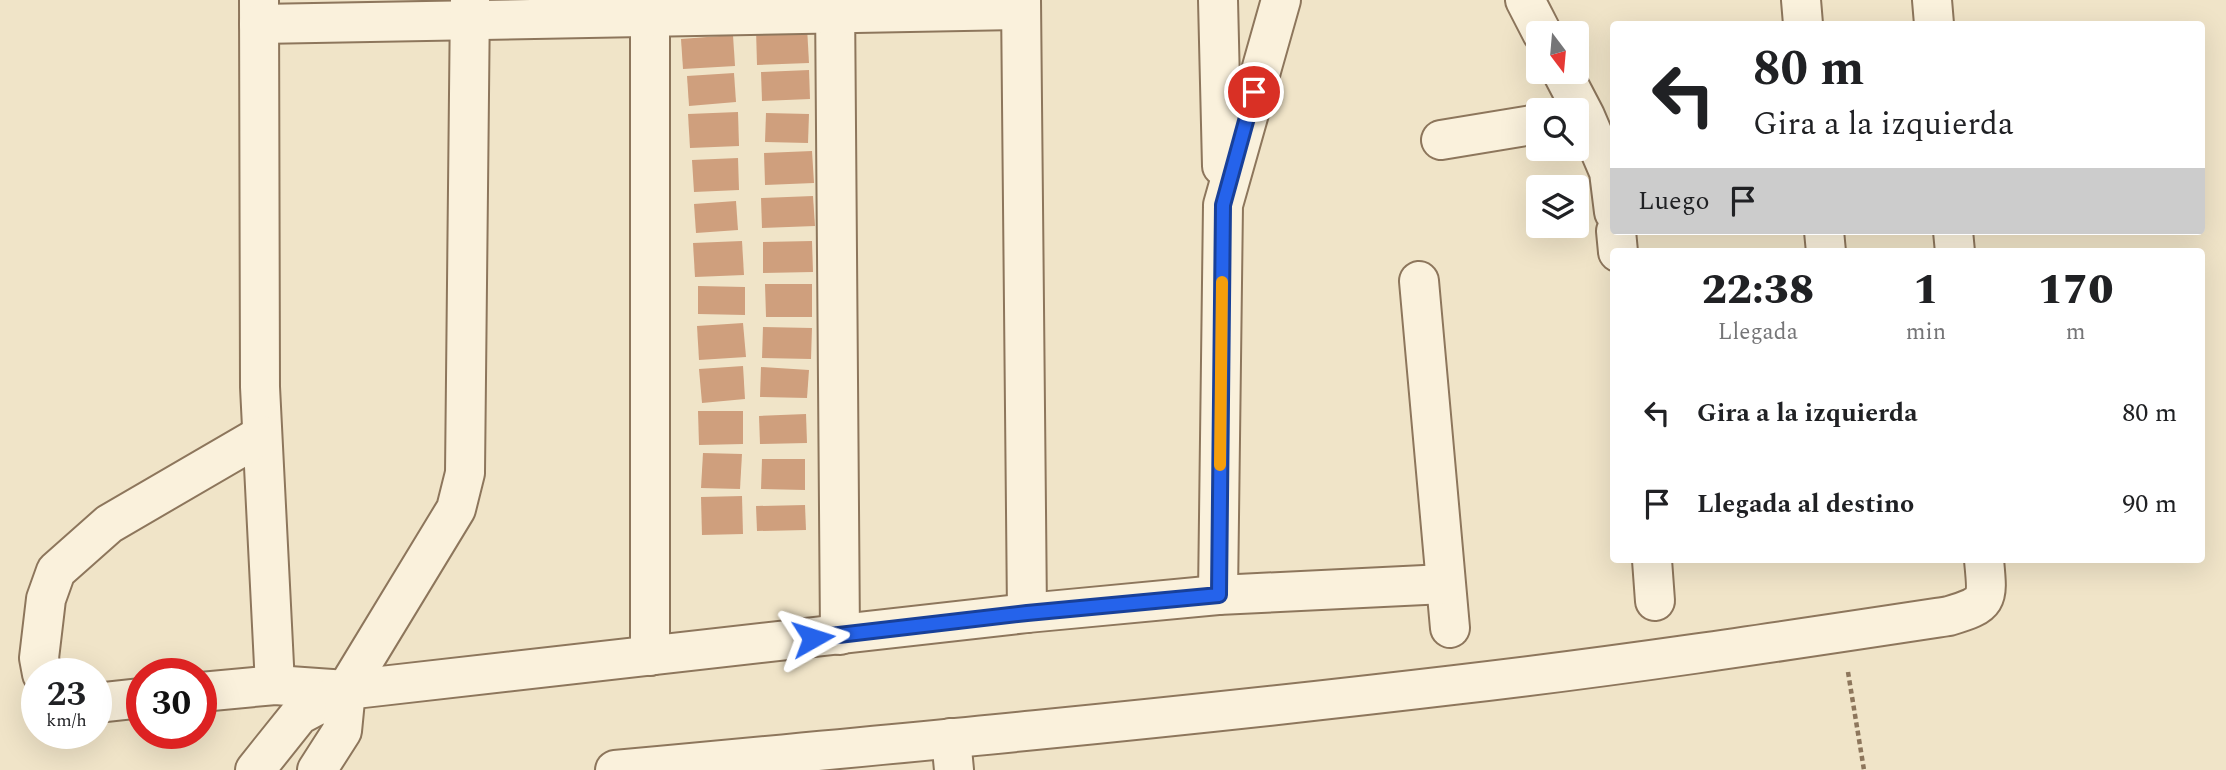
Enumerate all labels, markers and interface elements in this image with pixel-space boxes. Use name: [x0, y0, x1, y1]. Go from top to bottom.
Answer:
north arrow: [1526, 21, 1589, 84]
map controls: [1526, 21, 1589, 238]
text: 80 m: [1753, 32, 1864, 107]
icon: left: [1638, 49, 1729, 140]
pin: [1224, 62, 1284, 122]
icon: arrive: [1235, 73, 1273, 111]
button: search: [1526, 98, 1589, 161]
text: Gira a la izquierda: [1753, 100, 2014, 149]
button: layers: [1526, 175, 1589, 238]
text: Luego: [1638, 181, 1710, 221]
icon: arrive: [1724, 182, 1762, 220]
text: 22:38: [1702, 259, 1814, 322]
text: 1: [1913, 259, 1939, 322]
text: 170: [2038, 259, 2113, 322]
text: Llegada: [1718, 315, 1798, 350]
text: min: [1906, 315, 1946, 350]
text: m: [2066, 315, 2085, 350]
text: Gira a la izquierda: [1697, 393, 1918, 433]
text: 80 m: [2122, 393, 2177, 433]
icon: left: [1638, 394, 1676, 432]
text: Llegada al destino: [1697, 484, 1914, 524]
text: 90 m: [2122, 484, 2177, 524]
icon: arrive: [1638, 485, 1676, 523]
position arrow: [776, 601, 850, 675]
speed limit sign: 30: [126, 658, 217, 749]
text: 23: [47, 668, 86, 721]
text: km/h: [46, 707, 87, 734]

